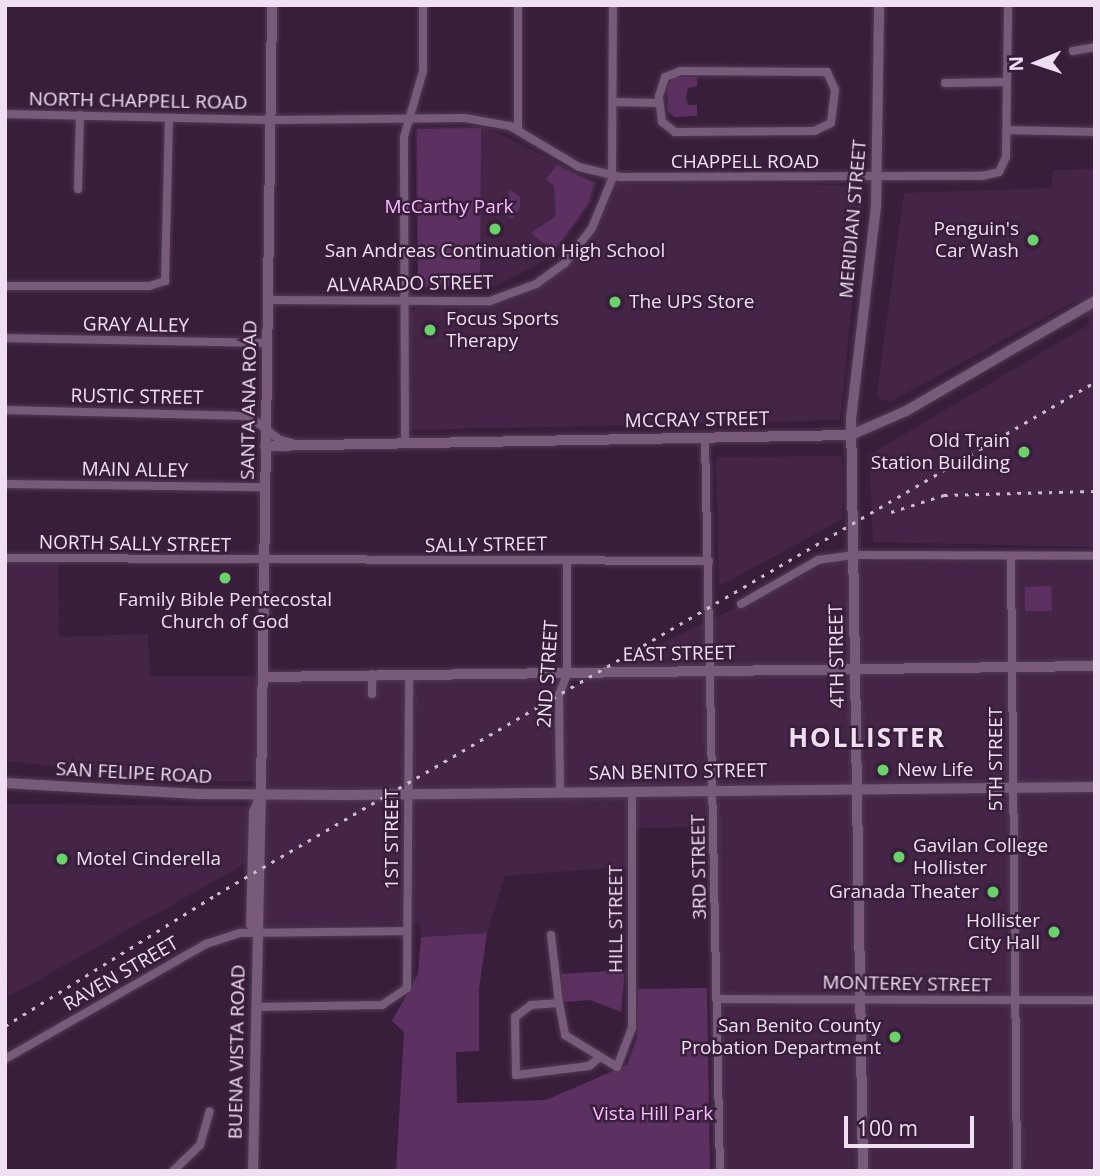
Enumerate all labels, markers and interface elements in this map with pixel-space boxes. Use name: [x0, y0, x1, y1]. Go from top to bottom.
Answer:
north arrow: [1002, 28, 1072, 98]
text: N: [1003, 56, 1029, 72]
street label: NORTH CHAPPELL ROAD: [28, 88, 248, 114]
street label: MERIDIAN STREET: [835, 139, 871, 299]
street label: CHAPPELL ROAD: [671, 151, 819, 173]
park label: McCarthy Park: [384, 196, 514, 218]
place label: Penguin's Car Wash: [934, 218, 1019, 262]
marker: San Andreas Continuation High School: [487, 221, 503, 237]
marker: Penguin's Car Wash: [1025, 232, 1041, 248]
place label: San Andreas Continuation High School: [325, 240, 665, 262]
street label: ALVARADO STREET: [326, 271, 494, 297]
place label: The UPS Store: [629, 291, 754, 313]
marker: The UPS Store: [607, 294, 623, 310]
place label: Focus Sports Therapy: [446, 308, 559, 352]
street label: GRAY ALLEY: [83, 313, 189, 337]
street label: SANTA ANA ROAD: [236, 320, 262, 480]
marker: Focus Sports Therapy: [420, 320, 440, 340]
street label: RUSTIC STREET: [70, 384, 204, 410]
street label: MCCRAY STREET: [625, 407, 769, 433]
place label: Old Train Station Building: [871, 430, 1010, 474]
marker: Old Train Station Building: [1016, 444, 1032, 460]
street label: MAIN ALLEY: [81, 458, 189, 482]
street label: NORTH SALLY STREET: [39, 531, 231, 557]
street label: SALLY STREET: [425, 533, 547, 557]
marker: Family Bible Pentecostal Church of God: [217, 570, 233, 586]
place label: Family Bible Pentecostal Church of God: [118, 589, 332, 633]
street label: 4TH STREET: [825, 604, 849, 708]
street label: 2ND STREET: [533, 619, 563, 729]
street label: EAST STREET: [623, 642, 735, 666]
street label: 5TH STREET: [985, 707, 1007, 811]
district label: HOLLISTER: [789, 722, 945, 754]
street label: SAN FELIPE ROAD: [55, 758, 213, 788]
street label: SAN BENITO STREET: [589, 759, 767, 785]
place label: New Life: [897, 759, 973, 781]
marker: New Life: [875, 762, 891, 778]
street label: 1ST STREET: [381, 789, 403, 889]
street label: 3RD STREET: [687, 814, 711, 920]
place label: Gavilan College Hollister: [913, 835, 1048, 879]
place label: Motel Cinderella: [76, 848, 221, 870]
marker: Gavilan College Hollister: [891, 849, 907, 865]
marker: Motel Cinderella: [54, 851, 70, 867]
street label: HILL STREET: [605, 865, 627, 973]
place label: Granada Theater: [829, 881, 979, 903]
marker: Granada Theater: [985, 884, 1001, 900]
place label: Hollister City Hall: [966, 910, 1040, 954]
marker: Hollister City Hall: [1046, 924, 1062, 940]
street label: RAVEN STREET: [59, 932, 183, 1016]
street label: BUENA VISTA ROAD: [224, 964, 250, 1140]
street label: MONTEREY STREET: [822, 971, 992, 997]
place label: San Benito County Probation Department: [681, 1015, 881, 1059]
marker: San Benito County Probation Department: [887, 1029, 903, 1045]
scale bar: [848, 1102, 978, 1146]
park label: Vista Hill Park: [593, 1103, 713, 1125]
text: 100 m: [857, 1114, 918, 1142]

